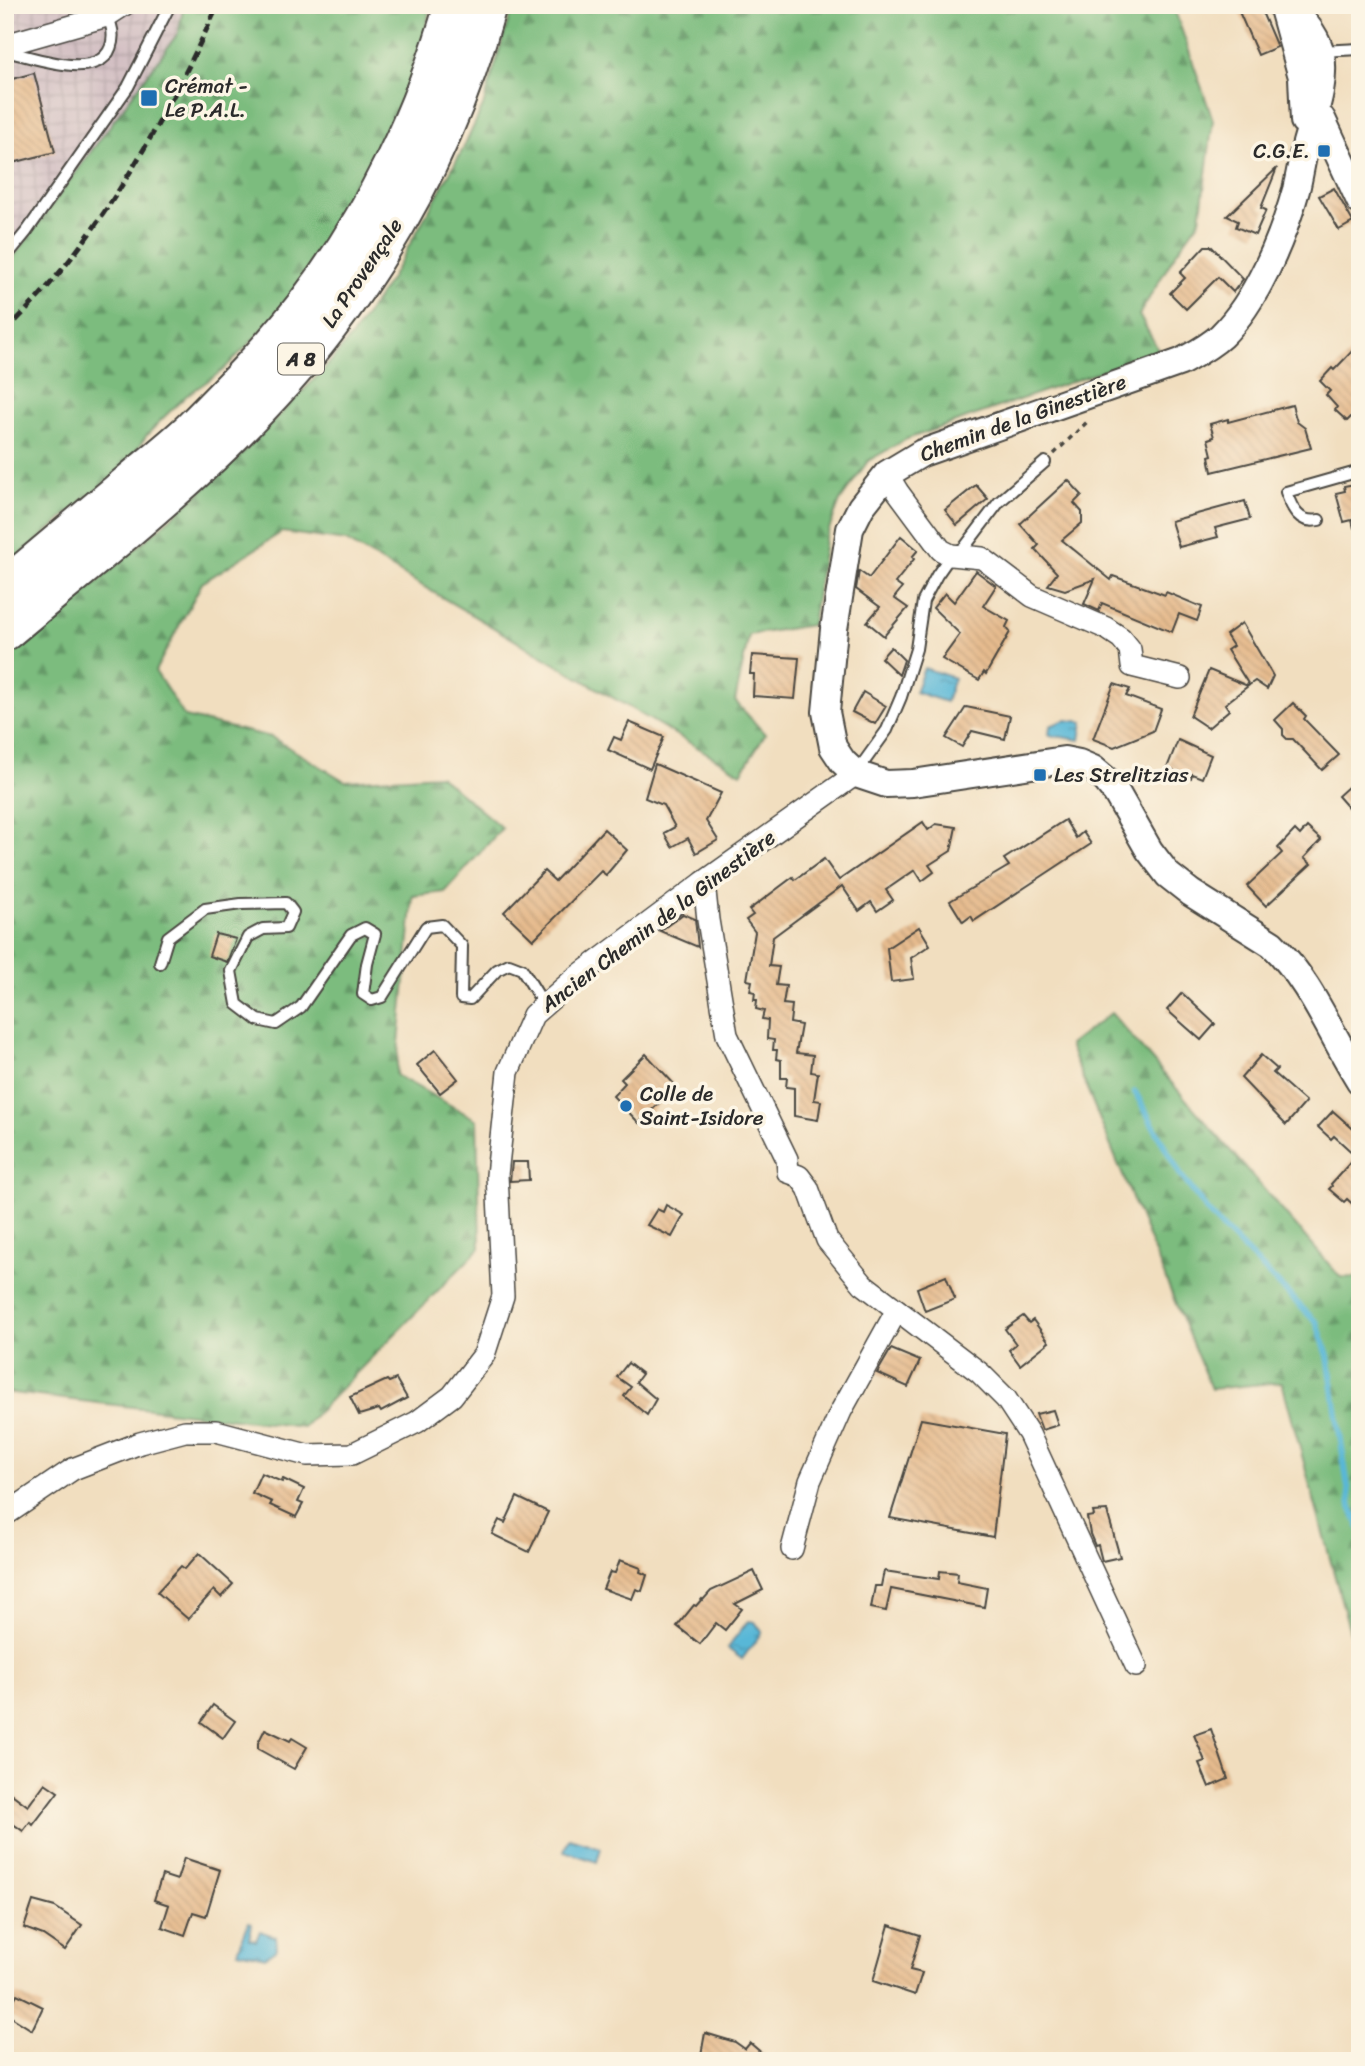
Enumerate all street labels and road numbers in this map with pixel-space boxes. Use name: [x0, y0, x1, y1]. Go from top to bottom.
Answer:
street label: La Provençale: [311, 210, 413, 336]
road number: A 8: [278, 344, 324, 374]
street label: Chemin de la Ginestière: [914, 363, 1132, 473]
street label: Ancien Chemin de la Ginestière: [531, 819, 784, 1023]

